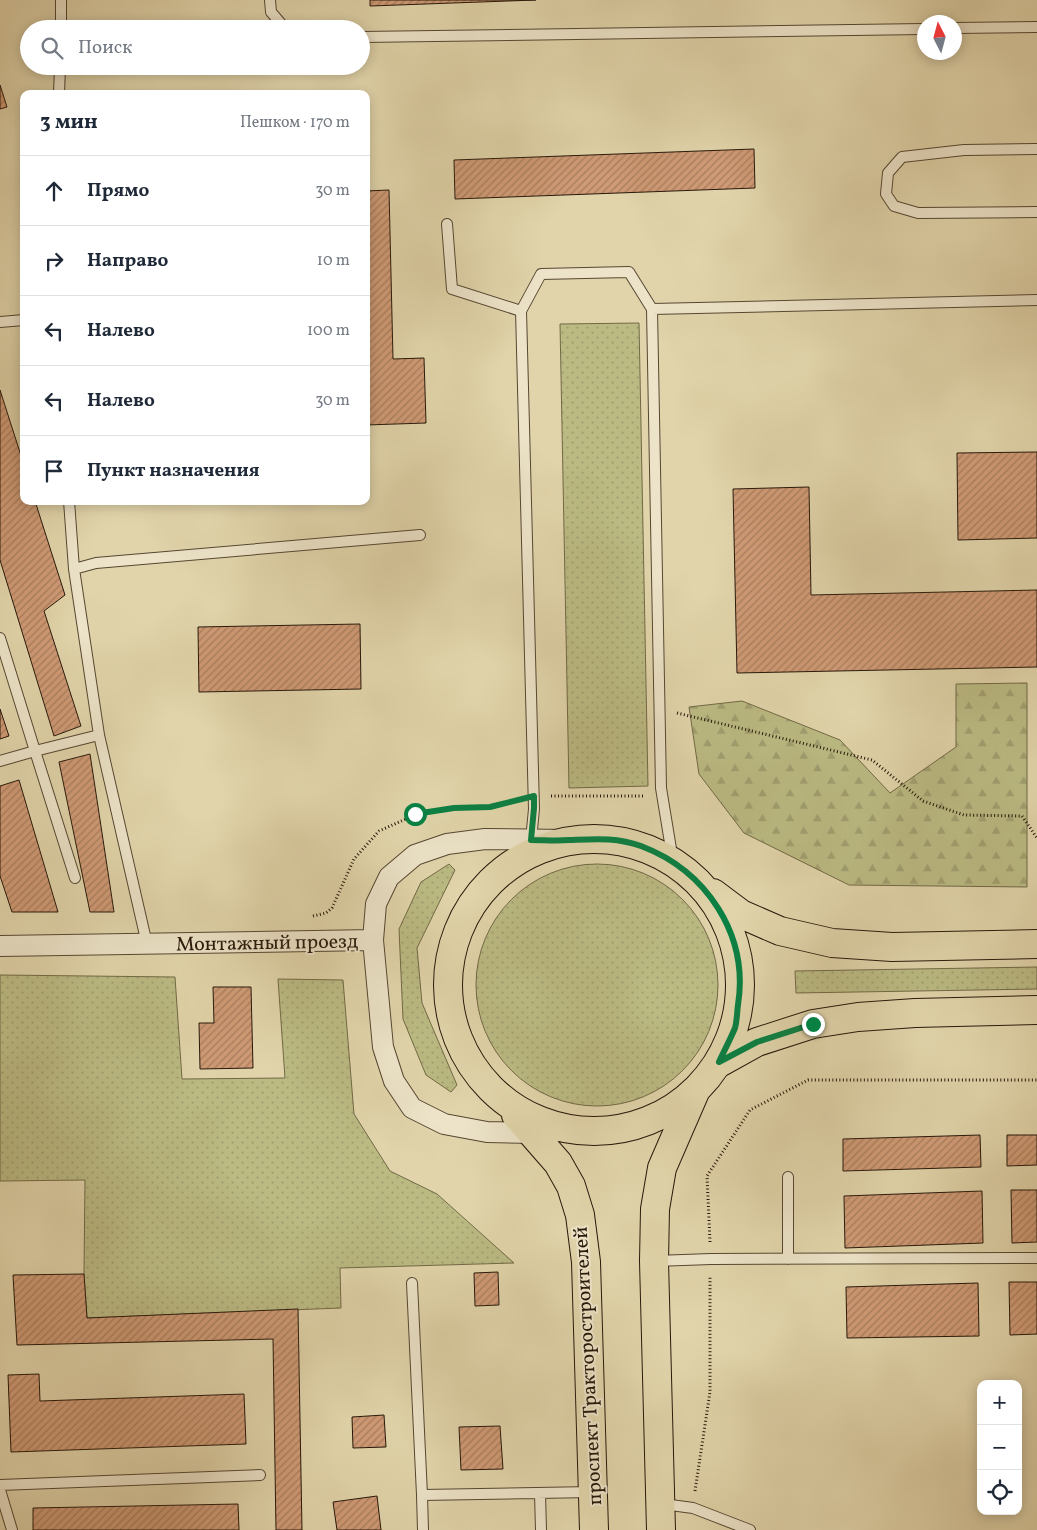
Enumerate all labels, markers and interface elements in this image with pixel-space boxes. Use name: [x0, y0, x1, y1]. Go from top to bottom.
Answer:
north arrow: [917, 15, 962, 60]
search box: [20, 20, 370, 75]
icon: search: [38, 34, 66, 62]
text: Поиск: [78, 35, 132, 61]
text: 3 мин: [40, 108, 98, 137]
text: Пешком · 170 m: [240, 112, 350, 134]
icon: ahead: [40, 177, 68, 205]
text: Прямо: [87, 178, 149, 204]
text: 30 m: [315, 180, 350, 202]
icon: right: [40, 247, 68, 275]
text: Направо: [87, 248, 169, 274]
text: 10 m: [317, 250, 350, 272]
icon: left: [40, 317, 68, 345]
text: Налево: [87, 318, 155, 344]
text: 100 m: [307, 320, 350, 342]
icon: left: [40, 387, 68, 415]
text: Налево: [87, 388, 155, 414]
text: 30 m: [315, 390, 350, 412]
icon: arrive: [40, 457, 68, 485]
text: Пункт назначения: [87, 458, 260, 484]
route start: [404, 803, 427, 826]
street label: Монтажный проезд: [176, 928, 358, 960]
route end: [802, 1013, 825, 1036]
street label: проспект Тракторостроителей: [568, 1226, 610, 1506]
map controls: [977, 1380, 1022, 1515]
button: +: [977, 1380, 1022, 1425]
button: −: [977, 1425, 1022, 1470]
button: locate: [977, 1470, 1022, 1515]

